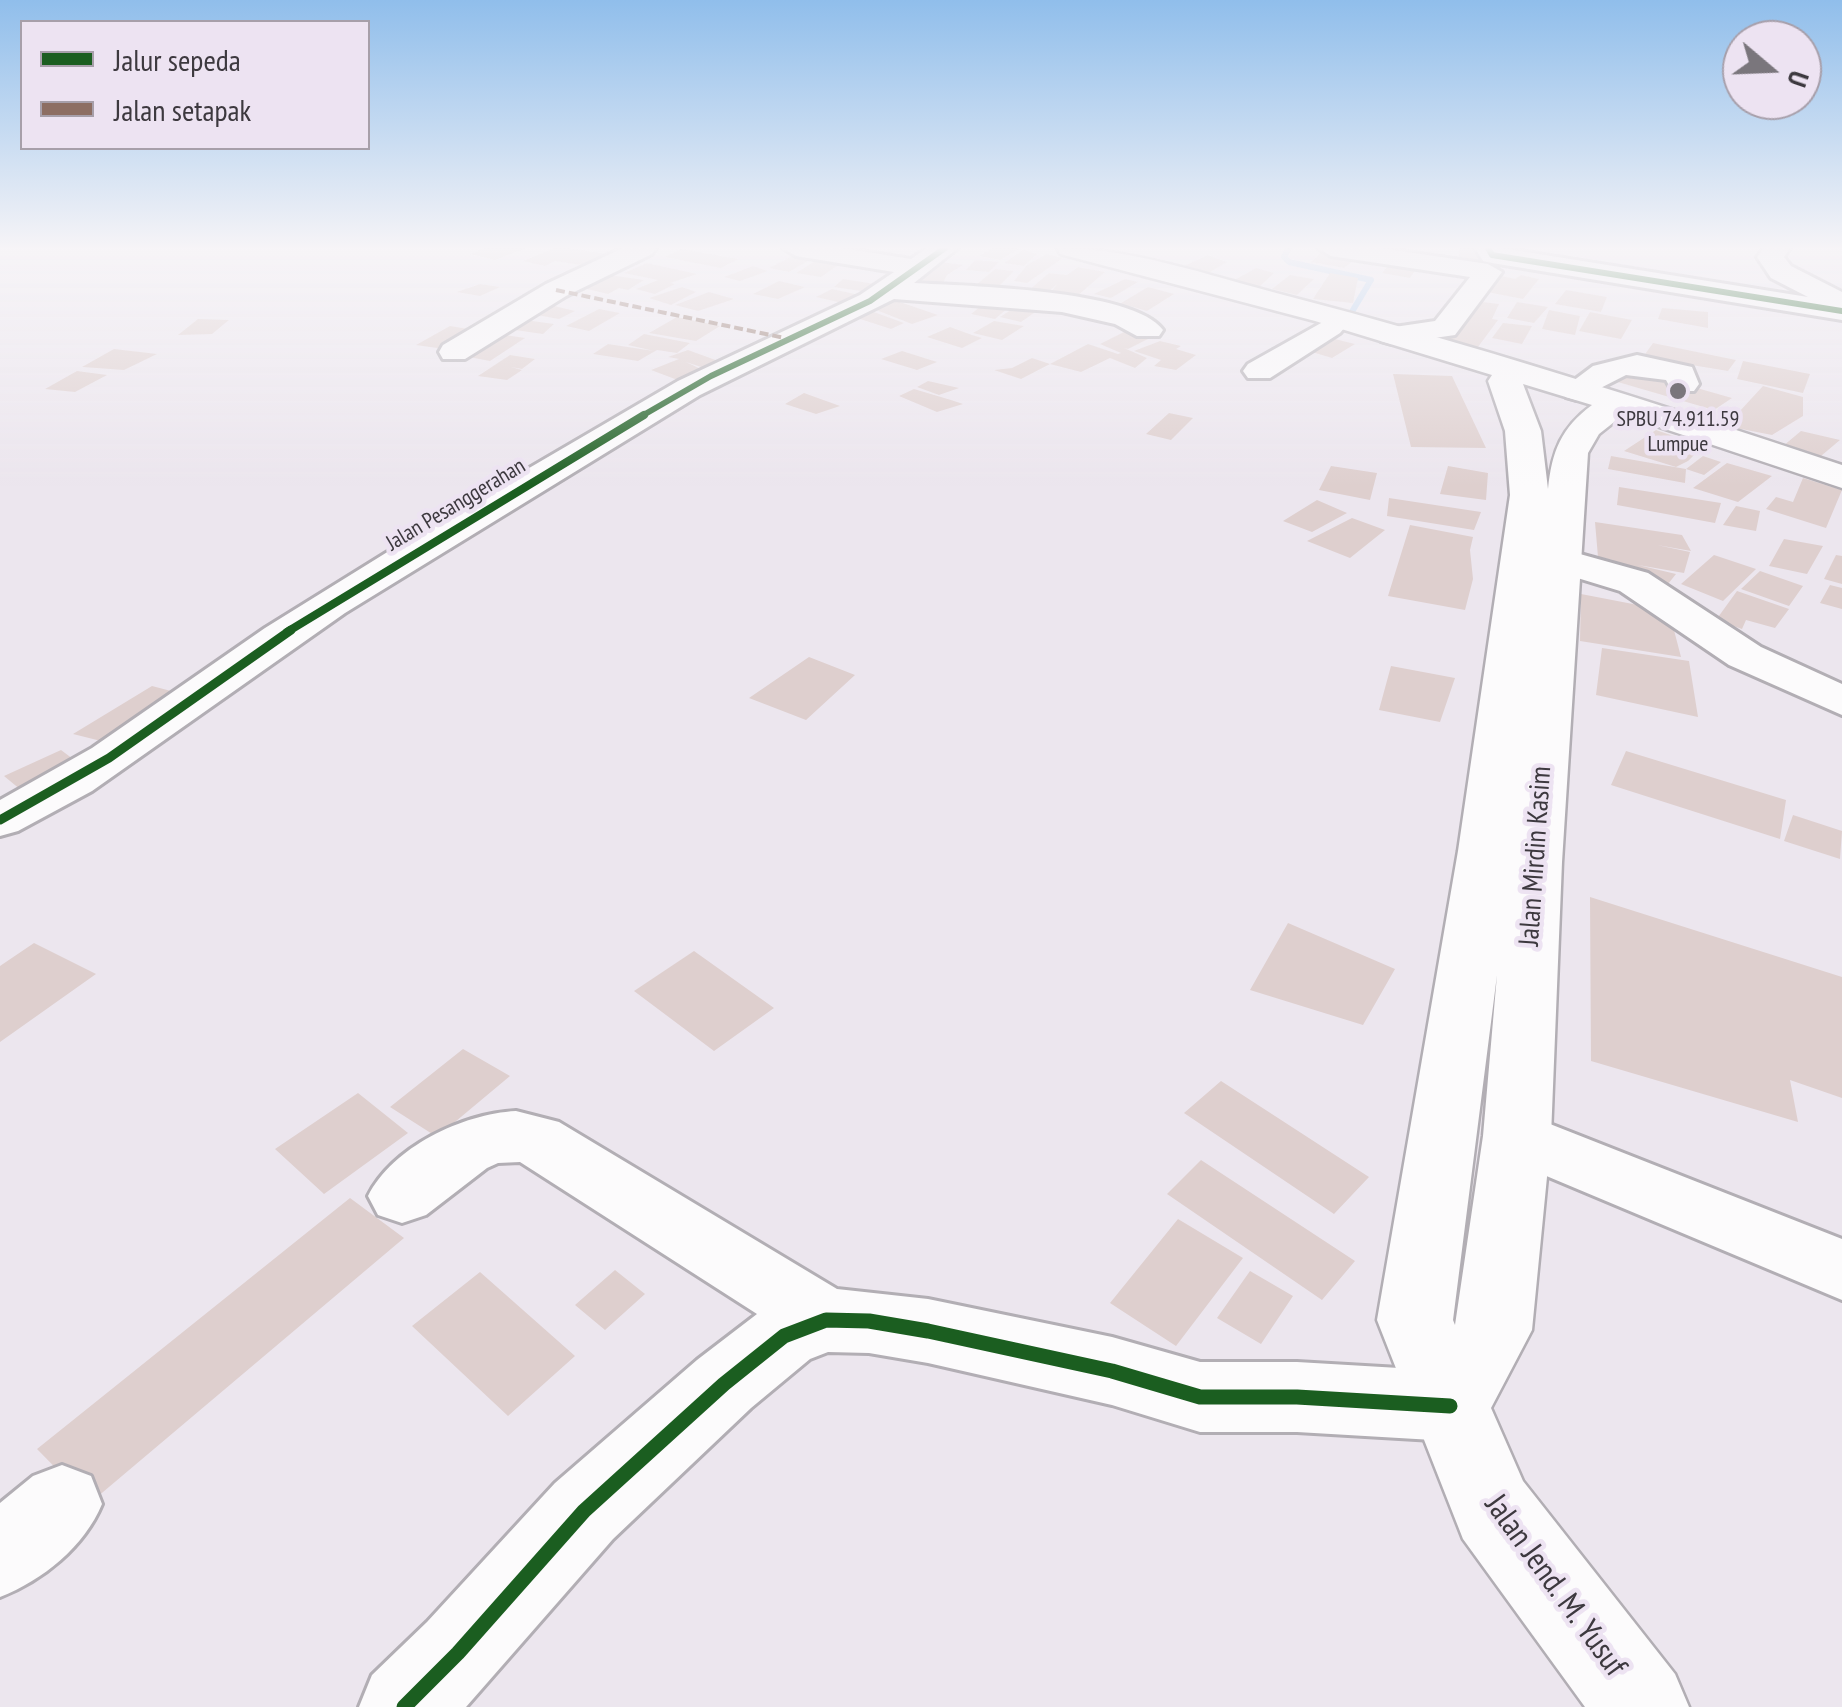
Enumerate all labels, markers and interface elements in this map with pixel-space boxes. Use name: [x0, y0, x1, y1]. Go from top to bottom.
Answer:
legend: [20, 20, 370, 150]
north arrow: [1722, 20, 1822, 120]
text: Jalur sepeda: [114, 40, 241, 79]
text: U: [1779, 66, 1819, 92]
text: Jalan setapak: [114, 90, 251, 129]
marker: SPBU 74.911.59 Lumpue: [1667, 380, 1689, 402]
place label: SPBU 74.911.59 Lumpue: [1617, 407, 1739, 458]
street label: Jalan Pesanggerahan: [382, 453, 530, 557]
street label: Jalan Mirdin Kasim: [1513, 765, 1559, 947]
street label: Jalan Jend. M. Yusuf: [1476, 1488, 1634, 1684]

